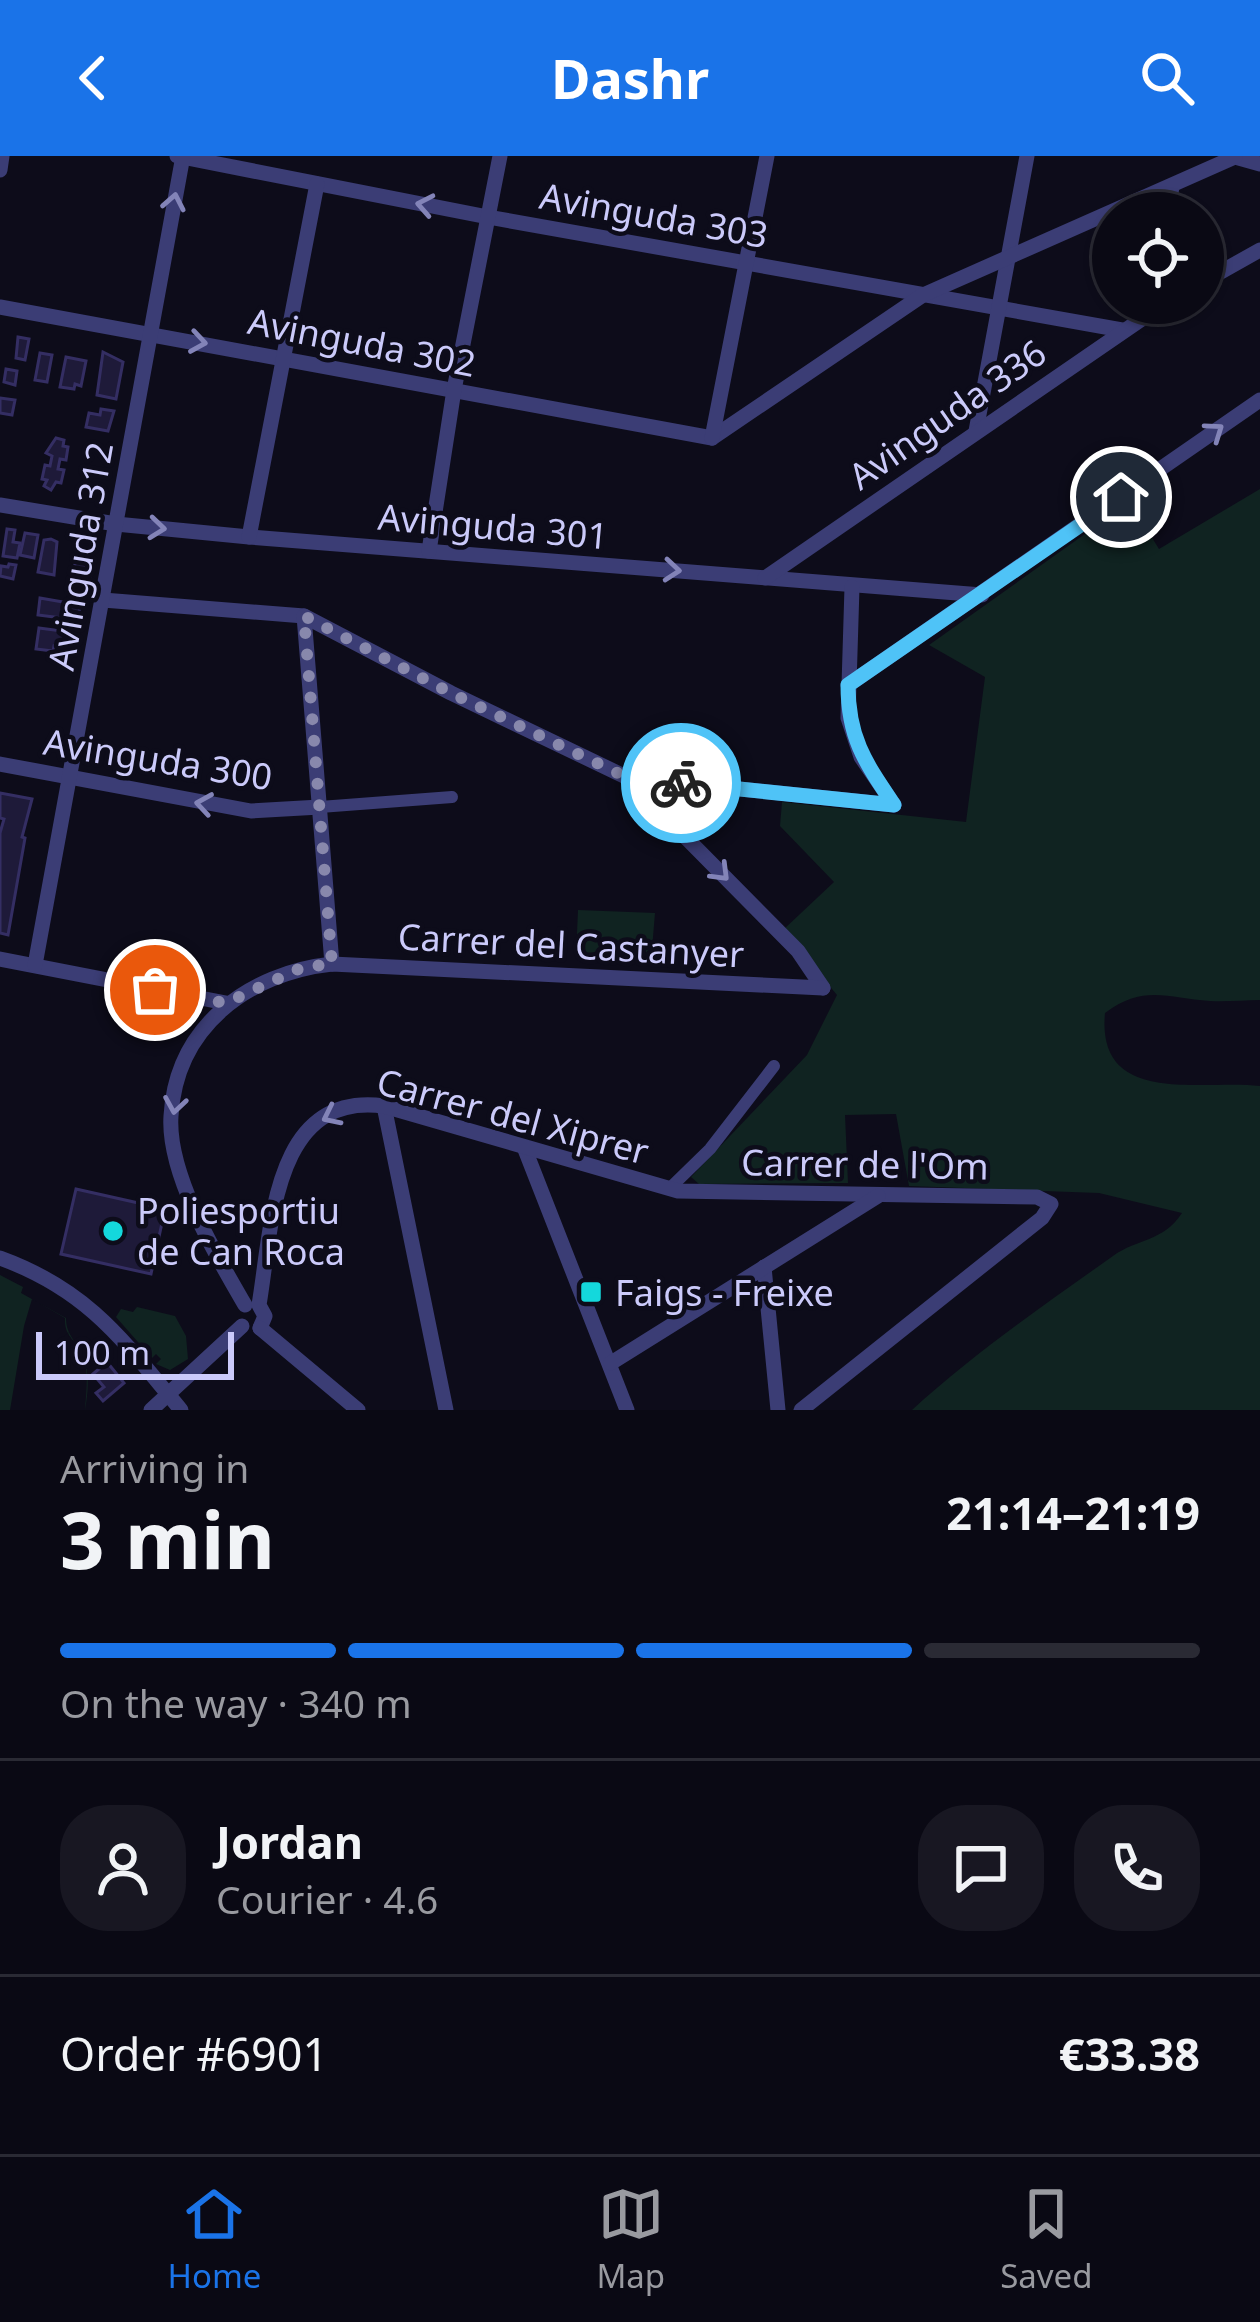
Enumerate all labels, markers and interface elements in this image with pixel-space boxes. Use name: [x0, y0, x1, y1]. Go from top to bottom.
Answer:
text: Dashr: [551, 41, 709, 115]
icon: back: [60, 45, 126, 111]
icon: search: [1134, 45, 1200, 111]
street label: Avinguda 303: [536, 171, 772, 259]
one-way arrow: [160, 192, 186, 212]
map controls: [1092, 192, 1224, 324]
button: locate: [1092, 192, 1224, 324]
one-way arrow: [416, 193, 436, 219]
street label: Avinguda 302: [244, 296, 480, 388]
one-way arrow: [188, 328, 208, 353]
street label: Avinguda 336: [838, 328, 1056, 500]
one-way arrow: [1202, 423, 1224, 445]
street label: Avinguda 312: [36, 438, 124, 674]
pin: [1070, 446, 1172, 548]
icon: home: [1088, 464, 1154, 530]
street label: Avinguda 301: [376, 492, 610, 560]
one-way arrow: [148, 515, 167, 540]
one-way arrow: [662, 557, 681, 583]
street label: Avinguda 300: [40, 717, 276, 801]
courier: [621, 723, 741, 843]
icon: bike: [648, 750, 714, 816]
one-way arrow: [194, 792, 214, 817]
one-way arrow: [706, 859, 728, 881]
street label: Carrer del Castanyer: [397, 911, 746, 979]
pin: [104, 939, 206, 1041]
icon: bag: [122, 957, 188, 1023]
street label: Carrer del Xiprer: [372, 1056, 654, 1176]
one-way arrow: [163, 1096, 189, 1115]
one-way arrow: [322, 1102, 344, 1125]
street label: Carrer de l'Om: [741, 1137, 989, 1191]
place label: Poliesportiu de Can Roca: [137, 1186, 345, 1276]
marker: Poliesportiu de Can Roca: [100, 1218, 126, 1244]
place label: Faigs - Freixe: [615, 1268, 834, 1317]
marker: Faigs - Freixe: [578, 1279, 604, 1305]
scale bar: [36, 1326, 234, 1379]
text: 100 m: [54, 1330, 150, 1375]
text: Arriving in: [60, 1441, 249, 1494]
text: 21:14–21:19: [946, 1482, 1200, 1543]
text: 3 min: [60, 1486, 275, 1592]
text: On the way · 340 m: [60, 1676, 412, 1729]
button: person: [60, 1805, 186, 1931]
button: chat: [918, 1805, 1044, 1931]
button: phone: [1074, 1805, 1200, 1931]
text: Jordan: [216, 1811, 363, 1872]
text: Courier · 4.6: [216, 1872, 438, 1925]
text: Order #6901: [60, 2023, 328, 2084]
text: €33.38: [1059, 2023, 1200, 2084]
tab: Home: [168, 2181, 261, 2298]
tab: Map: [596, 2181, 665, 2298]
tab: Saved: [1000, 2181, 1092, 2298]

